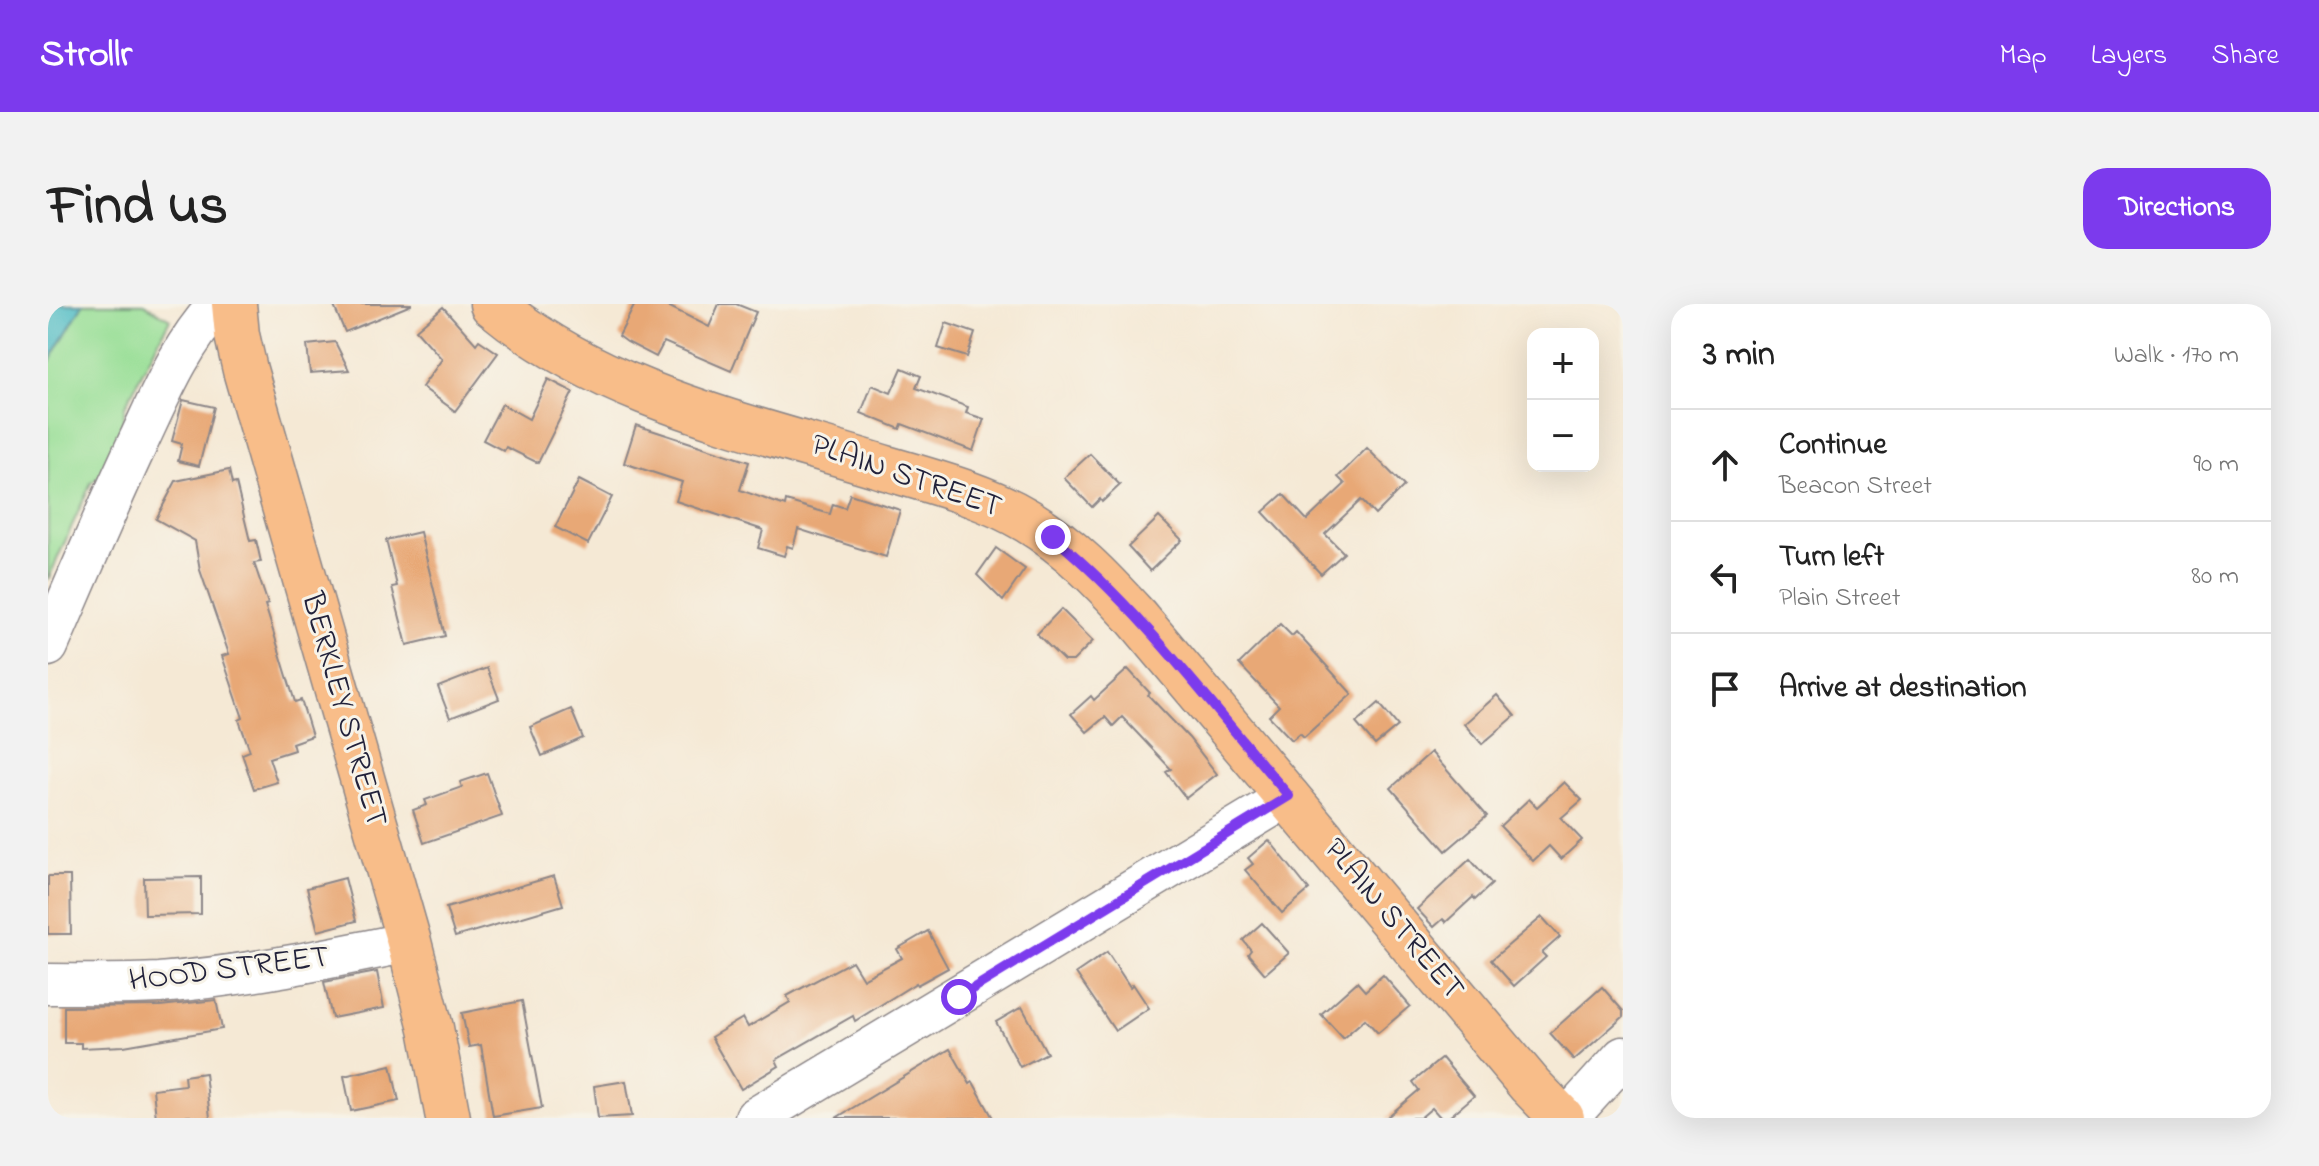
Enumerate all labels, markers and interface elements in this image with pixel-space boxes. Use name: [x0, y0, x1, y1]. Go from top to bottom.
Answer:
text: Strollr: [40, 28, 132, 84]
text: Map: [1999, 36, 2047, 77]
text: Layers: [2091, 36, 2167, 77]
text: Share: [2211, 36, 2279, 77]
text: Find us: [48, 168, 228, 249]
button: Directions: [2083, 168, 2271, 249]
map controls: [1527, 328, 1599, 472]
button: +: [1527, 328, 1599, 400]
text: 3 min: [1703, 331, 1775, 381]
text: Walk · 170 m: [2114, 337, 2239, 375]
button: −: [1527, 400, 1599, 472]
street label: PLAIN STREET: [804, 422, 1008, 532]
text: Continue: [1779, 424, 1887, 468]
icon: ahead: [1703, 443, 1747, 487]
text: 90 m: [2193, 446, 2239, 484]
text: Beacon Street: [1779, 468, 1932, 506]
route end: [1035, 519, 1071, 555]
text: Turn left: [1779, 536, 1884, 580]
icon: left: [1703, 555, 1747, 599]
text: 80 m: [2191, 558, 2239, 596]
text: Plain Street: [1779, 580, 1900, 618]
street label: BERKLEY STREET: [287, 586, 399, 833]
icon: arrive: [1703, 667, 1747, 711]
text: Arrive at destination: [1779, 667, 2027, 711]
street label: PLAIN STREET: [1311, 829, 1475, 1011]
street label: HOOD STREET: [126, 934, 332, 1006]
route start: [941, 979, 977, 1015]

